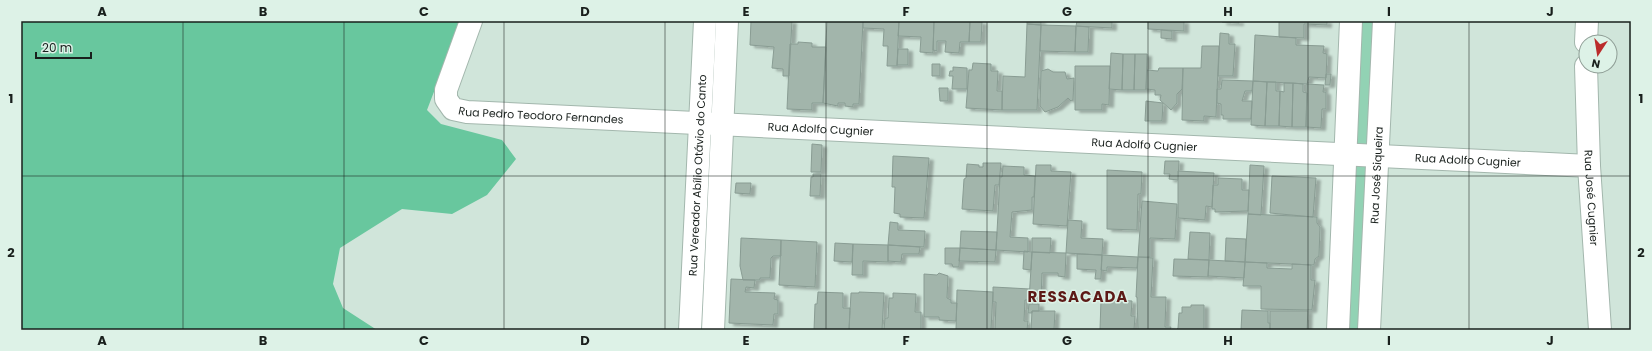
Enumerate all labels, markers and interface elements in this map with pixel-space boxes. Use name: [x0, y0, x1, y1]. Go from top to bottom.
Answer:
text: A: [97, 2, 107, 21]
text: B: [259, 2, 268, 21]
text: C: [419, 2, 429, 21]
text: D: [580, 2, 590, 21]
text: E: [742, 2, 750, 21]
text: F: [902, 2, 910, 21]
text: G: [1062, 2, 1072, 21]
text: H: [1223, 2, 1233, 21]
text: I: [1387, 2, 1391, 21]
text: J: [1546, 2, 1554, 21]
scale bar: [36, 34, 91, 60]
north arrow: [1578, 34, 1618, 74]
text: 20 m: [42, 39, 72, 56]
text: N: [1590, 55, 1602, 72]
street label: Rua Vereador Abílio Otávio do Canto: [685, 74, 710, 276]
text: 1: [9, 89, 13, 108]
text: 1: [1639, 89, 1643, 108]
street label: Rua Pedro Teodoro Fernandes: [457, 102, 624, 128]
street label: Rua Adolfo Cugnier: [767, 118, 874, 140]
street label: Rua José Siqueira: [1366, 126, 1387, 224]
street label: Rua Adolfo Cugnier: [1091, 134, 1198, 155]
street label: Rua Adolfo Cugnier: [1415, 150, 1521, 171]
street label: Rua José Cugnier: [1581, 150, 1602, 246]
text: 2: [7, 243, 15, 262]
text: 2: [1637, 243, 1645, 262]
district label: RESSACADA: [1028, 286, 1128, 307]
text: A: [97, 331, 107, 350]
text: B: [259, 331, 268, 350]
text: C: [419, 331, 429, 350]
text: D: [580, 331, 590, 350]
text: E: [742, 331, 750, 350]
text: F: [902, 331, 910, 350]
text: G: [1062, 331, 1072, 350]
text: H: [1223, 331, 1233, 350]
text: I: [1387, 331, 1391, 350]
text: J: [1546, 331, 1554, 350]

